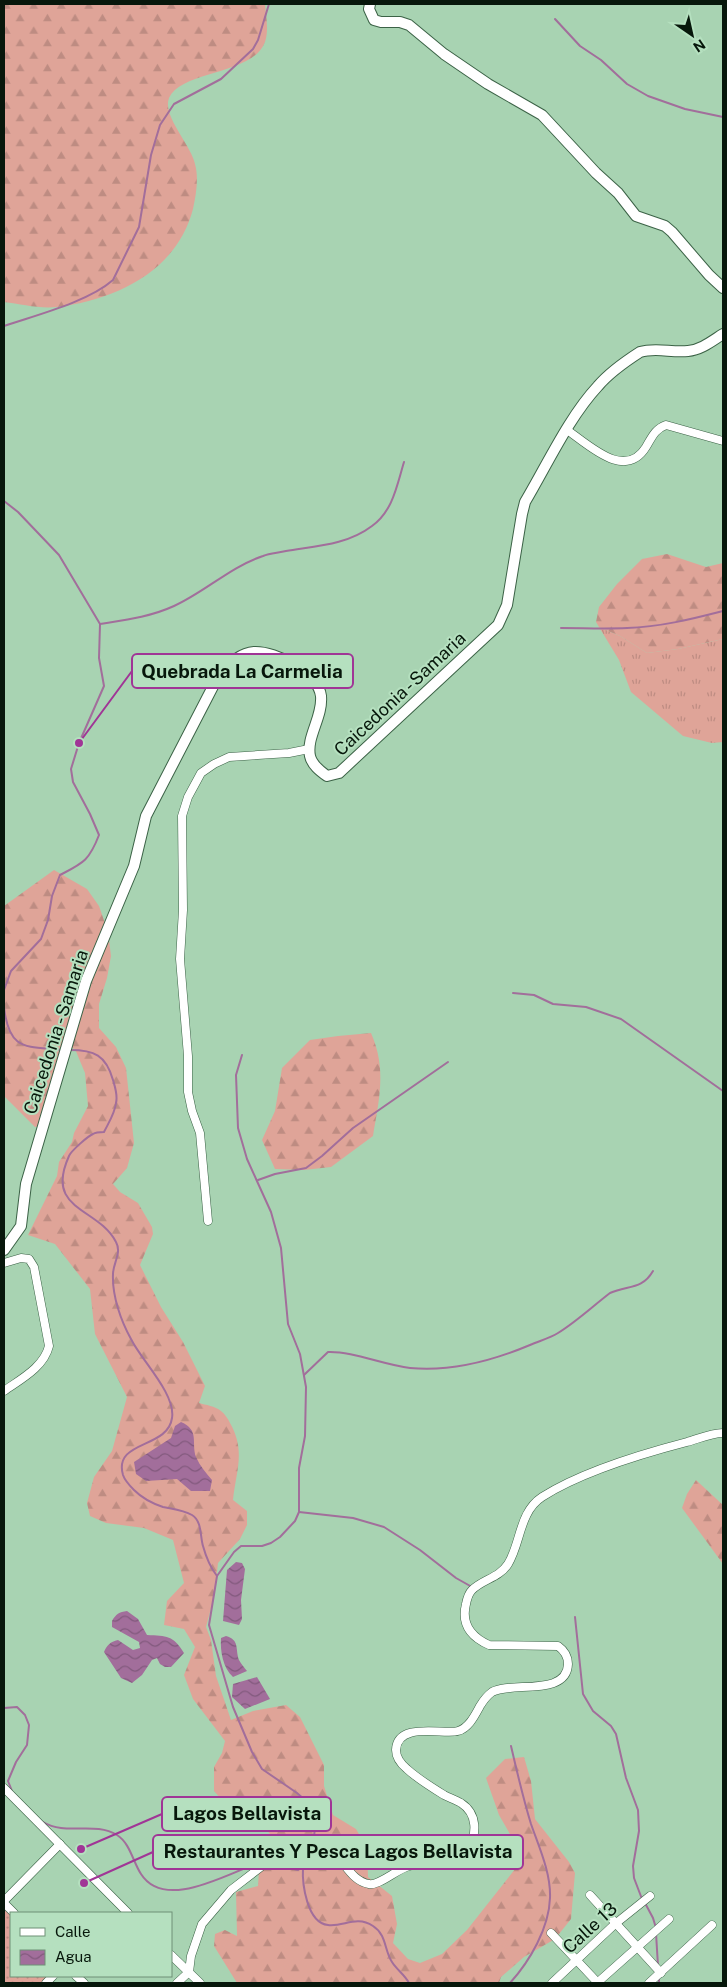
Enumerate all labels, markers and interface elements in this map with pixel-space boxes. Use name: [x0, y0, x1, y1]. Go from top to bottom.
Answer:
north arrow: [667, 10, 717, 60]
text: N: [690, 36, 708, 55]
street label: Caicedonia - Samaria: [330, 627, 470, 760]
callout: Quebrada La Carmelia: [132, 654, 353, 688]
text: Quebrada La Carmelia: [141, 660, 343, 682]
street label: Caicedonia - Samaria: [19, 947, 92, 1117]
callout: Lagos Bellavista: [162, 1797, 331, 1831]
text: Lagos Bellavista: [173, 1802, 321, 1824]
callout: Restaurantes Y Pesca Lagos Bellavista: [153, 1835, 523, 1869]
text: Restaurantes Y Pesca Lagos Bellavista: [163, 1840, 513, 1862]
street label: Calle 13: [558, 1898, 621, 1957]
legend: [10, 1912, 172, 1977]
text: Calle: [55, 1923, 91, 1940]
text: Agua: [55, 1948, 92, 1965]

